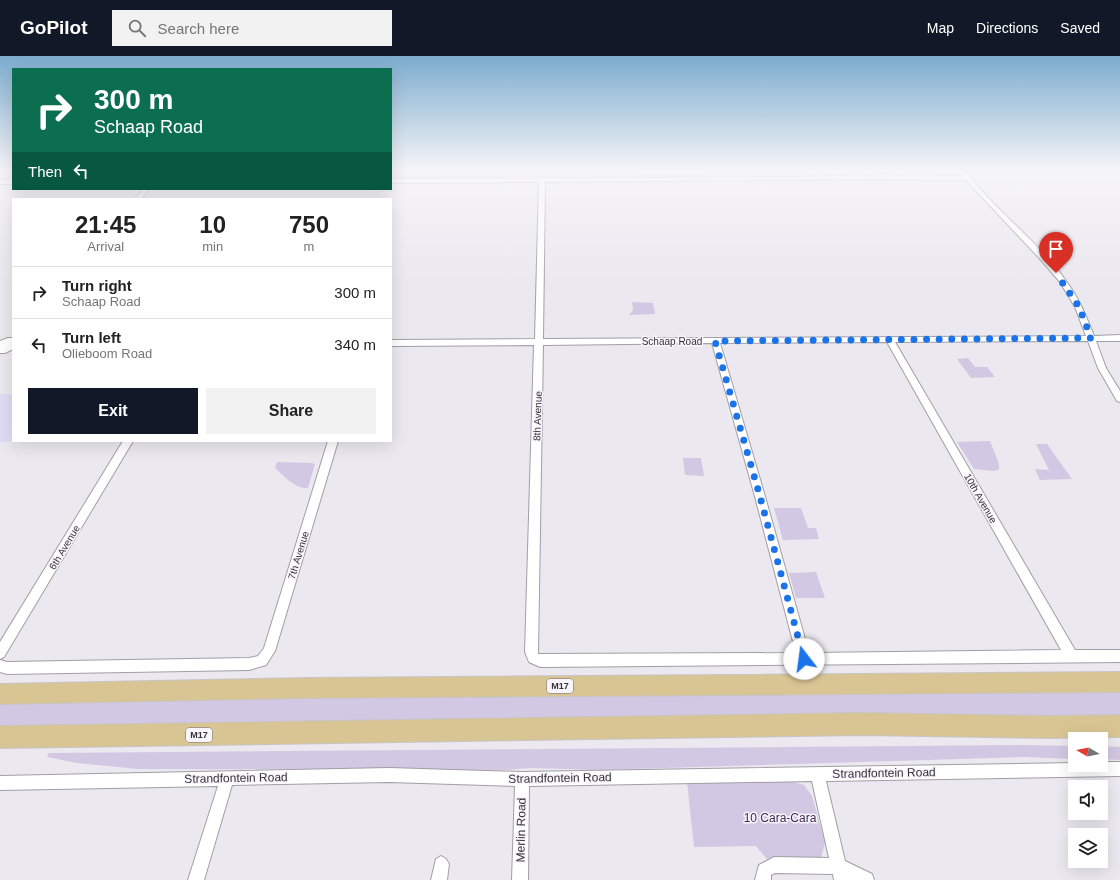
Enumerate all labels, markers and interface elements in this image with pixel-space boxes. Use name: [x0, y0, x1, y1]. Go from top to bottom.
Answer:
search box: [112, 10, 392, 46]
text: GoPilot: [20, 17, 88, 38]
icon: search: [126, 17, 148, 39]
text: Search here: [158, 20, 239, 37]
text: Map: [927, 20, 954, 36]
text: Directions: [976, 20, 1038, 36]
text: Saved: [1060, 20, 1100, 36]
icon: right: [28, 84, 80, 136]
text: 300 m: [94, 84, 173, 115]
text: Schaap Road: [94, 117, 203, 137]
icon: left: [70, 160, 92, 182]
text: Then: [28, 163, 62, 180]
text: 21:45: [75, 211, 136, 238]
text: 10: [199, 211, 226, 238]
text: 750: [289, 211, 329, 238]
pin: [1039, 232, 1073, 273]
icon: arrive: [1045, 238, 1067, 260]
text: Arrival: [87, 239, 124, 254]
text: min: [202, 239, 223, 254]
text: m: [304, 239, 314, 254]
text: Turn right: [62, 277, 132, 294]
icon: right: [28, 282, 50, 304]
text: 300 m: [334, 284, 376, 301]
text: Schaap Road: [62, 294, 141, 309]
text: Turn left: [62, 329, 121, 346]
icon: left: [28, 334, 50, 356]
text: 340 m: [334, 336, 376, 353]
street label: Schaap Road: [642, 336, 702, 347]
text: Olieboom Road: [62, 346, 152, 361]
button: Exit: [28, 388, 198, 434]
button: Share: [206, 388, 376, 434]
street label: 8th Avenue: [531, 390, 544, 441]
street label: 10th Avenue: [962, 471, 999, 525]
street label: 6th Avenue: [47, 523, 82, 571]
street label: 7th Avenue: [286, 529, 311, 581]
position arrow: [783, 638, 825, 680]
road number: M17: [547, 679, 573, 693]
road number: M17: [186, 728, 212, 742]
north arrow: [1068, 732, 1108, 772]
map controls: [1068, 732, 1108, 868]
street label: Strandfontein Road: [832, 765, 936, 781]
street label: Strandfontein Road: [184, 770, 288, 786]
street label: Strandfontein Road: [508, 770, 612, 786]
button: sound: [1068, 780, 1108, 820]
street label: Merlin Road: [513, 798, 529, 862]
park label: 10 Cara-Cara: [744, 811, 817, 825]
button: layers: [1068, 828, 1108, 868]

